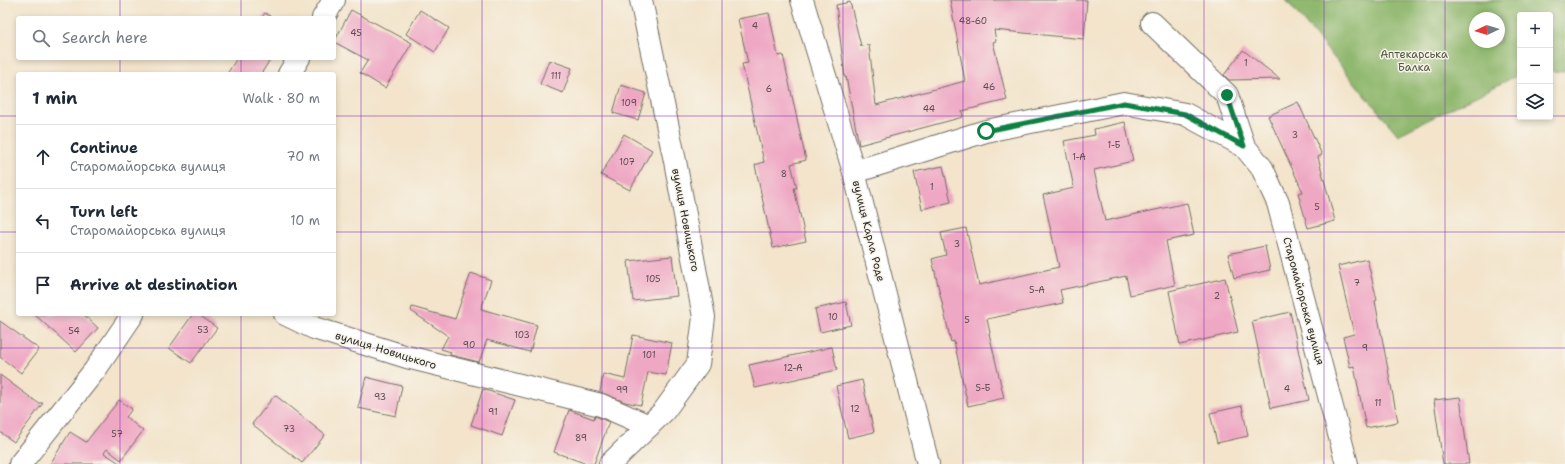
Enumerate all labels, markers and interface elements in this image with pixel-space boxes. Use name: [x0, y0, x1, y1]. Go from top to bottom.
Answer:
north arrow: [1469, 12, 1505, 48]
map controls: [1517, 12, 1553, 120]
button: +: [1517, 12, 1553, 48]
house number: 48-60: [959, 15, 987, 27]
search box: [16, 16, 336, 60]
house number: 4: [752, 20, 758, 32]
icon: search: [30, 27, 52, 49]
house number: 45: [350, 27, 362, 39]
text: Search here: [62, 28, 148, 48]
park label: Аптекарська Балка: [1380, 47, 1448, 75]
button: −: [1517, 48, 1553, 84]
house number: 1: [1244, 57, 1248, 69]
house number: 111: [551, 70, 561, 82]
house number: 46: [983, 81, 995, 93]
house number: 6: [766, 83, 772, 95]
button: layers: [1517, 84, 1553, 120]
route end: [1218, 86, 1236, 104]
text: 1 min: [32, 87, 77, 109]
text: Walk · 80 m: [242, 90, 320, 107]
house number: 109: [621, 97, 637, 109]
house number: 44: [923, 103, 935, 115]
route start: [977, 122, 995, 140]
house number: 3: [1292, 129, 1298, 141]
text: Continue: [70, 138, 138, 158]
house number: 1-Б: [1108, 139, 1121, 151]
icon: ahead: [32, 146, 54, 168]
text: 70 m: [286, 148, 320, 165]
house number: 1-А: [1072, 151, 1086, 163]
house number: 107: [619, 156, 635, 168]
text: Старомайорська вулиця: [70, 158, 226, 175]
street label: вулиця Новицького: [668, 167, 703, 273]
house number: 8: [781, 168, 787, 180]
street label: вулиця Карла Роде: [849, 179, 888, 283]
house number: 1: [930, 181, 934, 193]
house number: 5: [1314, 201, 1320, 213]
text: Turn left: [70, 202, 138, 222]
icon: left: [32, 210, 54, 232]
text: 10 m: [290, 212, 320, 229]
text: Старомайорська вулиця: [70, 222, 226, 239]
street label: Старомайорська вулиця: [1279, 236, 1328, 367]
house number: 3: [954, 238, 960, 250]
house number: 105: [645, 273, 661, 285]
icon: arrive: [32, 274, 54, 296]
text: Arrive at destination: [70, 275, 238, 295]
house number: 7: [1354, 277, 1360, 289]
house number: 5-А: [1029, 284, 1045, 296]
house number: 2: [1214, 290, 1220, 302]
house number: 10: [828, 311, 838, 323]
house number: 5: [964, 314, 970, 326]
house number: 53: [197, 324, 209, 336]
house number: 54: [68, 325, 80, 337]
street label: вулиця Новицького: [333, 328, 439, 373]
house number: 103: [514, 329, 530, 341]
house number: 90: [463, 339, 475, 351]
house number: 9: [1362, 342, 1368, 354]
house number: 101: [642, 349, 656, 361]
house number: 12-А: [783, 362, 803, 374]
house number: 5-Б: [976, 382, 991, 394]
house number: 4: [1284, 383, 1290, 395]
house number: 99: [616, 384, 628, 396]
house number: 93: [374, 391, 386, 403]
house number: 11: [1374, 397, 1382, 409]
house number: 12: [850, 403, 860, 415]
house number: 91: [488, 406, 498, 418]
house number: 73: [283, 423, 295, 435]
house number: 57: [111, 428, 123, 440]
house number: 89: [575, 432, 587, 444]

